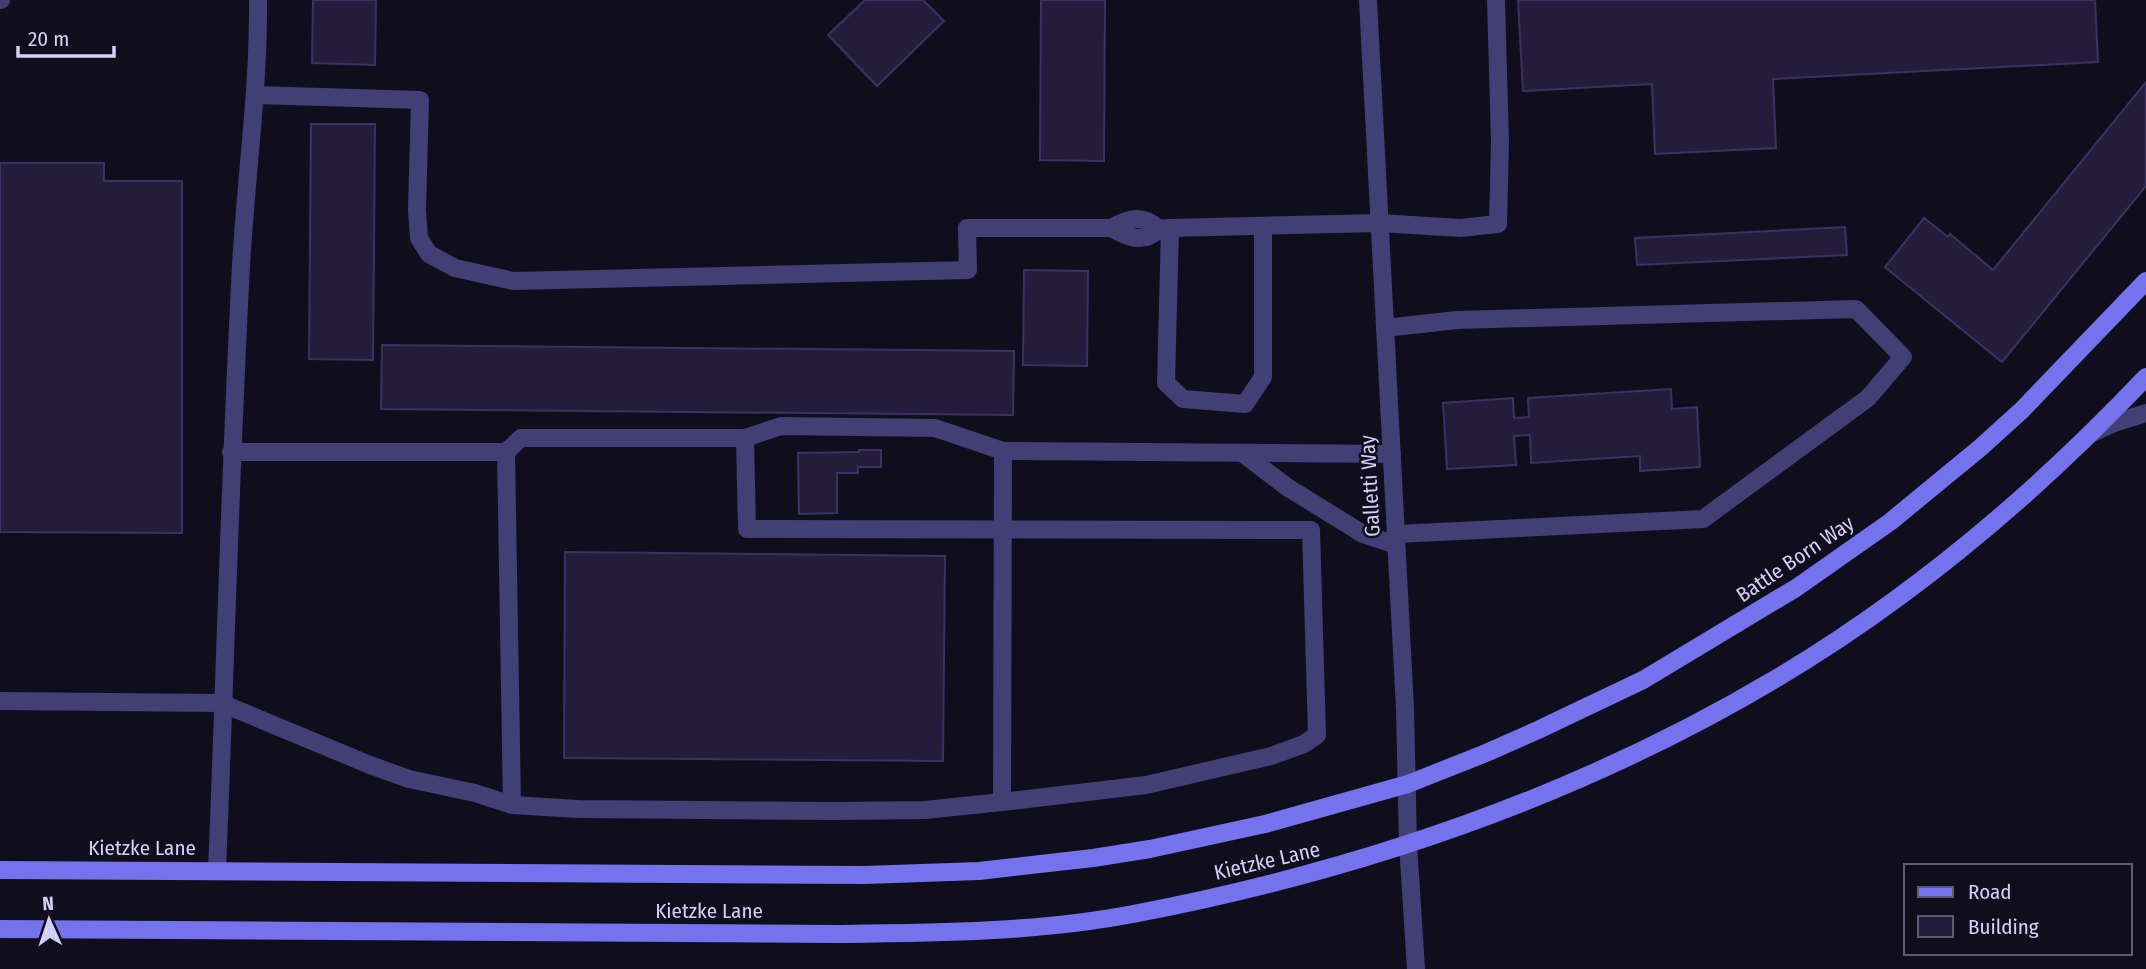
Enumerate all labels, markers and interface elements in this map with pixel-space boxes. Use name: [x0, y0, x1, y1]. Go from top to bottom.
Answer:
scale bar: [18, 14, 114, 58]
text: 20 m: [28, 26, 69, 52]
street label: Galletti Way: [1354, 434, 1386, 538]
street label: Battle Born Way: [1731, 510, 1859, 608]
street label: Kietzke Lane: [88, 835, 196, 861]
street label: Kietzke Lane: [1212, 836, 1322, 886]
legend: [1904, 864, 2132, 955]
text: Road: [1968, 879, 2012, 905]
north arrow: [14, 885, 84, 955]
text: N: [42, 892, 54, 915]
street label: Kietzke Lane: [655, 898, 763, 924]
text: Building: [1968, 914, 2039, 940]

